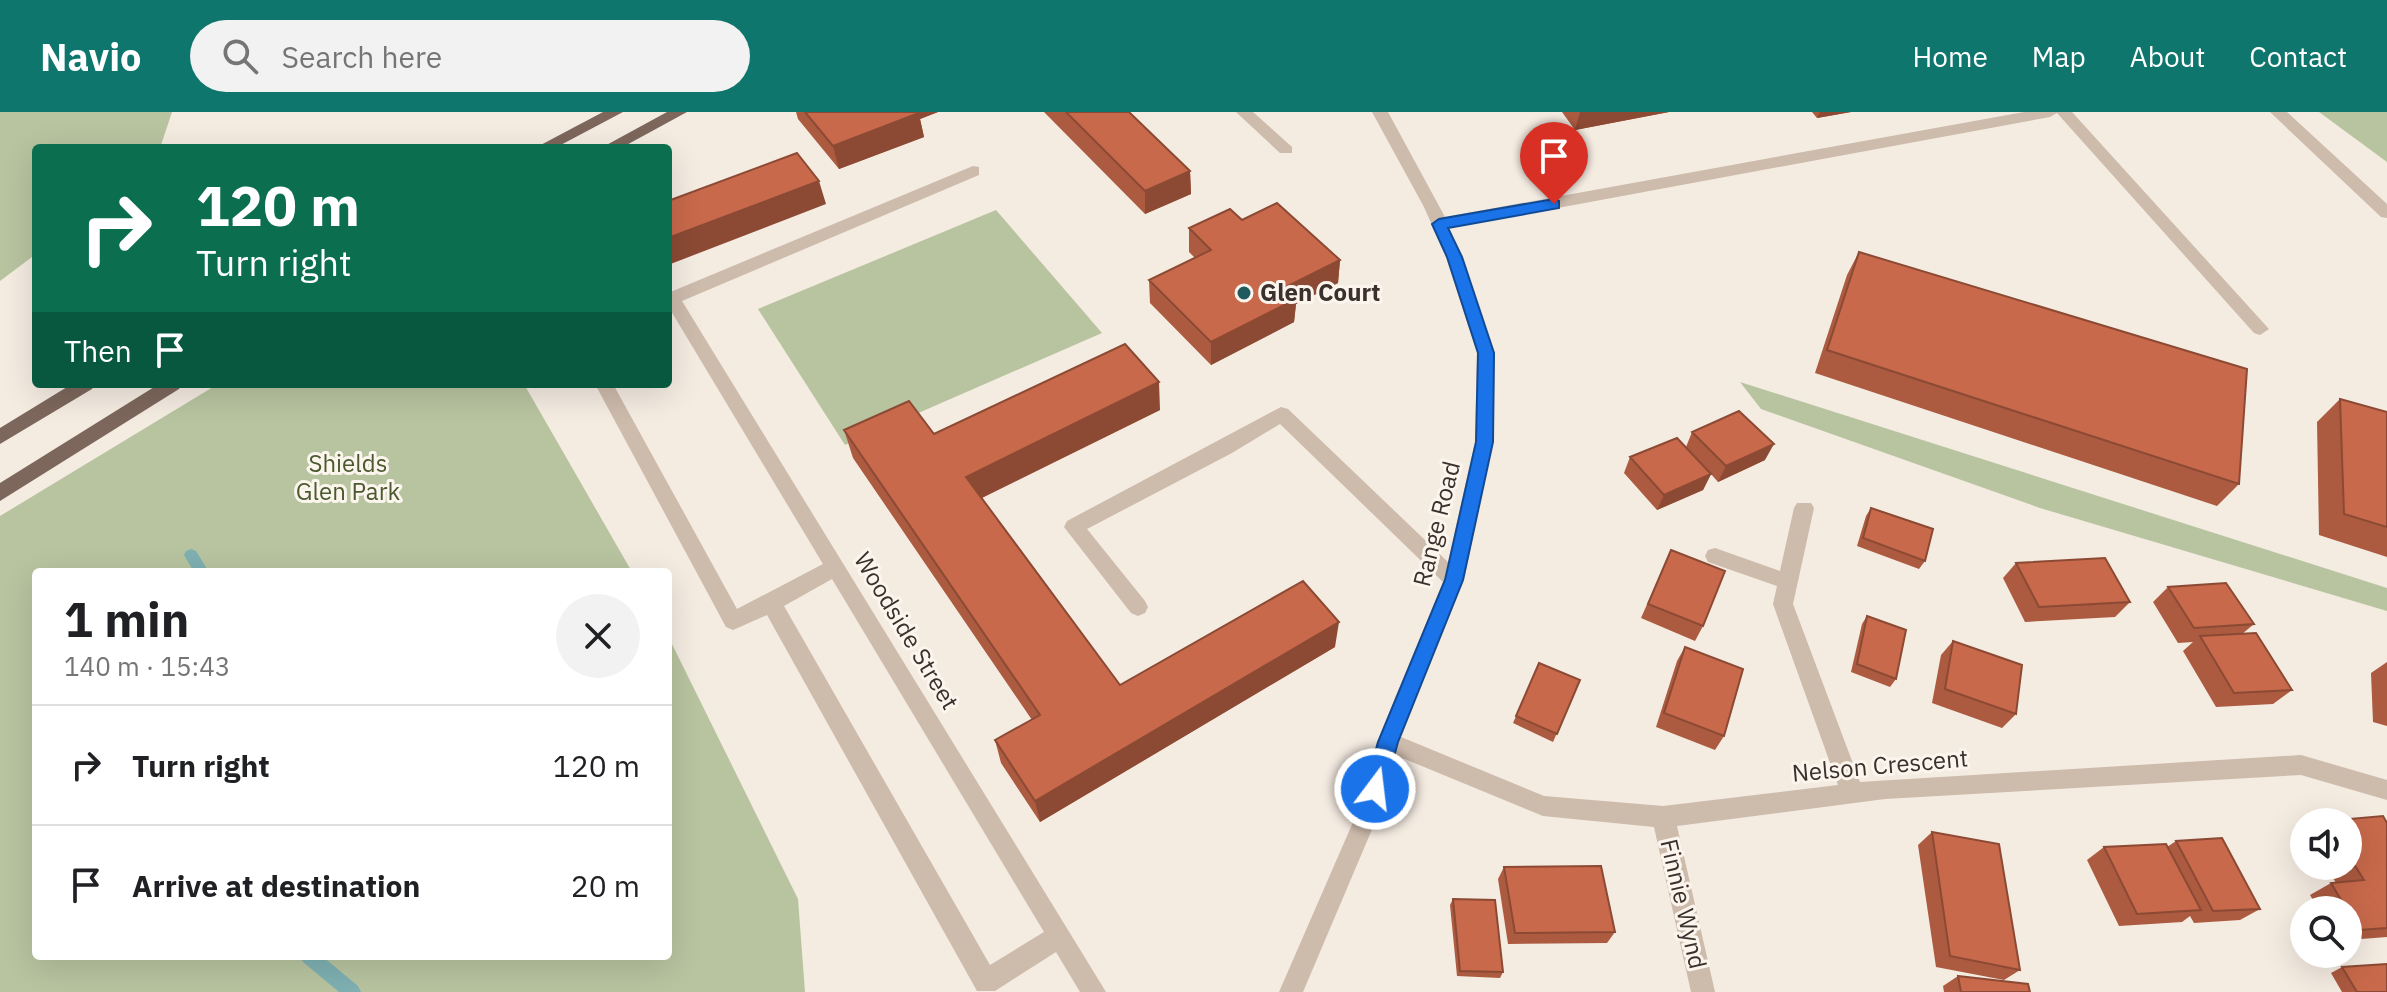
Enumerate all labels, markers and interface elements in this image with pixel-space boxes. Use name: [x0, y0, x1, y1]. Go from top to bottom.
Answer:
search box: [190, 20, 750, 92]
text: Navio: [40, 32, 142, 81]
icon: search: [218, 34, 262, 78]
text: Search here: [282, 37, 442, 76]
text: Home: [1912, 38, 1988, 75]
text: Map: [2032, 38, 2086, 75]
text: About: [2130, 38, 2205, 75]
text: Contact: [2249, 38, 2347, 75]
pin: [1520, 122, 1588, 204]
icon: arrive: [1532, 134, 1576, 178]
text: 120 m: [196, 169, 360, 241]
icon: right: [64, 176, 168, 280]
text: Turn right: [196, 239, 352, 286]
place label: Glen Court: [1260, 276, 1380, 308]
marker: Glen Court: [1235, 284, 1253, 302]
icon: arrive: [148, 328, 192, 372]
text: Then: [64, 331, 132, 370]
park label: Shields Glen Park: [296, 447, 400, 507]
street label: Range Road: [1405, 458, 1467, 590]
street label: Woodside Street: [847, 546, 966, 715]
text: 1 min: [64, 588, 189, 650]
button: close: [556, 594, 640, 678]
text: 140 m · 15:43: [64, 649, 230, 683]
street label: Nelson Crescent: [1790, 741, 1969, 789]
icon: right: [64, 743, 108, 787]
text: Turn right: [132, 746, 270, 785]
text: 120 m: [553, 746, 640, 785]
position arrow: [1333, 747, 1417, 831]
map controls: [2290, 808, 2362, 968]
button: sound: [2290, 808, 2362, 880]
street label: Finnie Wynd: [1653, 836, 1714, 972]
icon: arrive: [64, 863, 108, 907]
text: Arrive at destination: [132, 866, 420, 905]
text: 20 m: [571, 866, 640, 905]
button: search: [2290, 896, 2362, 968]

